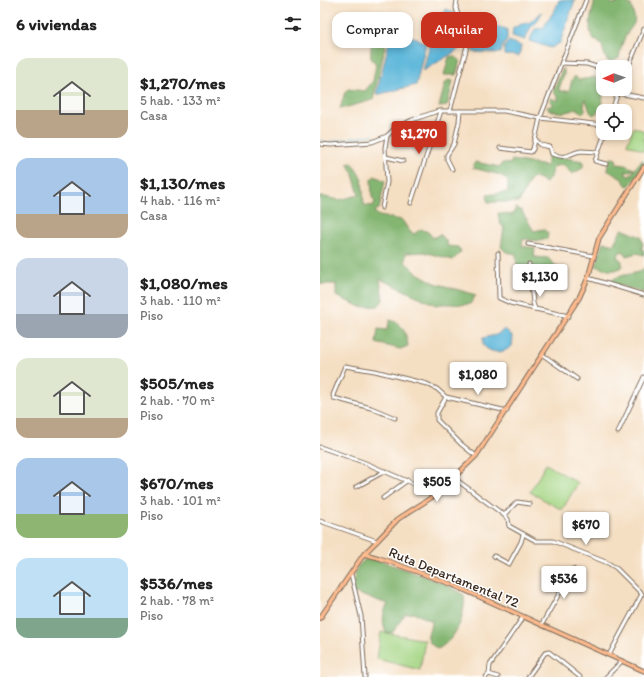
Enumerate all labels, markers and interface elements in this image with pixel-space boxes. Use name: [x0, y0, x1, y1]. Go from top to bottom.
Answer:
chip: Comprar: [332, 12, 413, 48]
chip: Alquilar: [421, 12, 497, 48]
icon: filters: [282, 13, 304, 35]
text: 6 viviendas: [16, 14, 97, 34]
north arrow: [596, 60, 632, 96]
map controls: [596, 60, 632, 140]
text: $1,270/mes: [140, 73, 226, 93]
icon: home: [48, 74, 96, 122]
text: 5 hab. · 133 m²: [140, 93, 221, 108]
button: locate: [596, 104, 632, 140]
text: Casa: [140, 108, 167, 123]
pin: $1,270: [386, 121, 452, 155]
text: $1,270: [401, 126, 438, 141]
text: $1,130/mes: [140, 173, 225, 193]
icon: home: [48, 174, 96, 222]
text: 4 hab. · 116 m²: [140, 193, 220, 208]
text: Casa: [140, 208, 167, 223]
pin: $1,130: [507, 264, 573, 298]
text: $1,130: [522, 269, 558, 284]
text: $1,080/mes: [140, 273, 228, 293]
icon: home: [48, 274, 96, 322]
text: 3 hab. · 110 m²: [140, 293, 221, 308]
text: Piso: [140, 308, 163, 323]
pin: $1,080: [445, 362, 511, 396]
text: $1,080: [459, 367, 497, 382]
text: $505/mes: [140, 373, 214, 393]
icon: home: [48, 374, 96, 422]
text: 2 hab. · 70 m²: [140, 393, 215, 408]
text: Piso: [140, 408, 163, 423]
pin: $505: [413, 469, 461, 503]
text: $670/mes: [140, 473, 214, 493]
icon: home: [48, 474, 96, 522]
text: $505: [423, 474, 451, 489]
text: 3 hab. · 101 m²: [140, 493, 221, 508]
text: Piso: [140, 508, 163, 523]
pin: $670: [562, 512, 610, 546]
text: $670: [572, 517, 600, 532]
street label: Ruta Departamental 72: [386, 544, 522, 612]
pin: $536: [540, 566, 588, 600]
text: $536: [550, 571, 578, 586]
text: $536/mes: [140, 573, 213, 593]
icon: home: [48, 574, 96, 622]
text: 2 hab. · 78 m²: [140, 593, 214, 608]
text: Piso: [140, 608, 163, 623]

